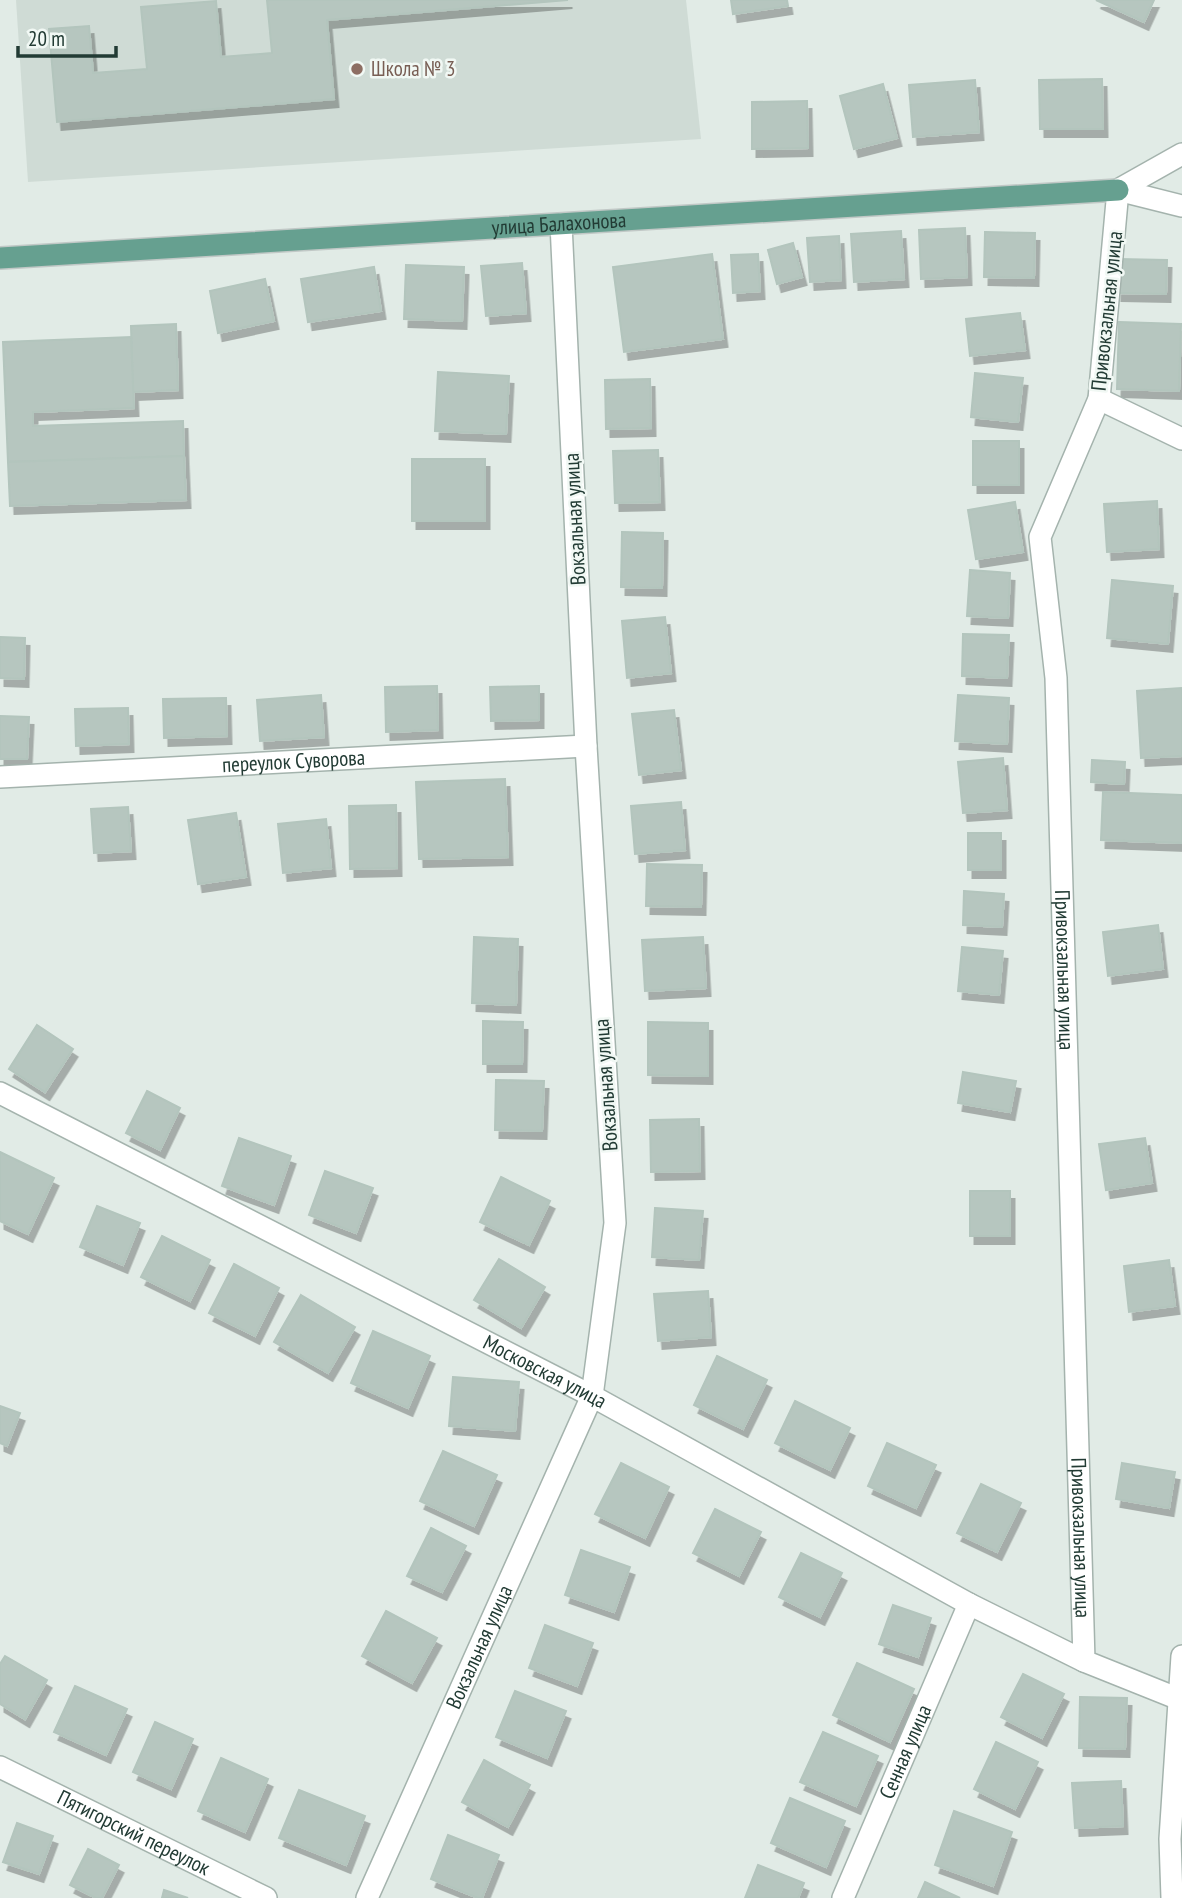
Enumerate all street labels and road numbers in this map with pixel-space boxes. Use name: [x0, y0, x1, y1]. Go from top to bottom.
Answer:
street label: улица Балахонова: [491, 206, 627, 241]
street label: Привокзальная улица: [1085, 230, 1128, 392]
street label: Вокзальная улица: [558, 452, 591, 586]
street label: переулок Суворова: [221, 744, 366, 778]
street label: Привокзальная улица: [1049, 889, 1081, 1051]
street label: Вокзальная улица: [587, 1018, 624, 1152]
street label: Московская улица: [479, 1329, 611, 1414]
street label: Привокзальная улица: [1065, 1457, 1097, 1618]
street label: Вокзальная улица: [440, 1581, 518, 1713]
street label: Сенная улица: [873, 1700, 937, 1803]
street label: Пятигорский переулок: [53, 1783, 215, 1881]

